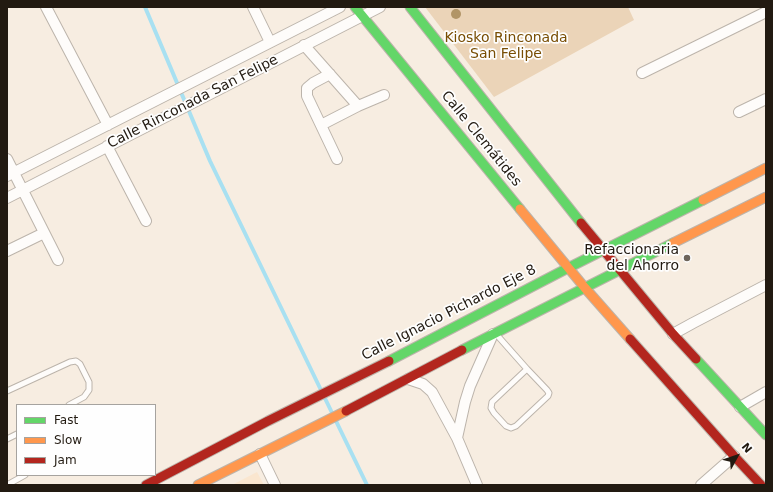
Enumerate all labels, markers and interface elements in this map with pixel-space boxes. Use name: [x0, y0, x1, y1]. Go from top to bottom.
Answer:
park label: Kiosko Rinconada San Felipe: [444, 30, 568, 62]
street label: Calle Rinconada San Felipe: [105, 52, 281, 152]
street label: Calle Clemátides: [437, 88, 525, 190]
place label: Refaccionaria del Ahorro: [584, 242, 679, 274]
marker: Refaccionaria del Ahorro: [682, 253, 692, 263]
street label: Calle Ignacio Pichardo Eje 8: [359, 262, 539, 364]
legend: [16, 404, 156, 476]
text: Fast: [54, 413, 78, 427]
text: Slow: [54, 433, 82, 447]
north arrow: [717, 436, 757, 476]
text: N: [739, 440, 755, 456]
text: Jam: [54, 453, 77, 467]

